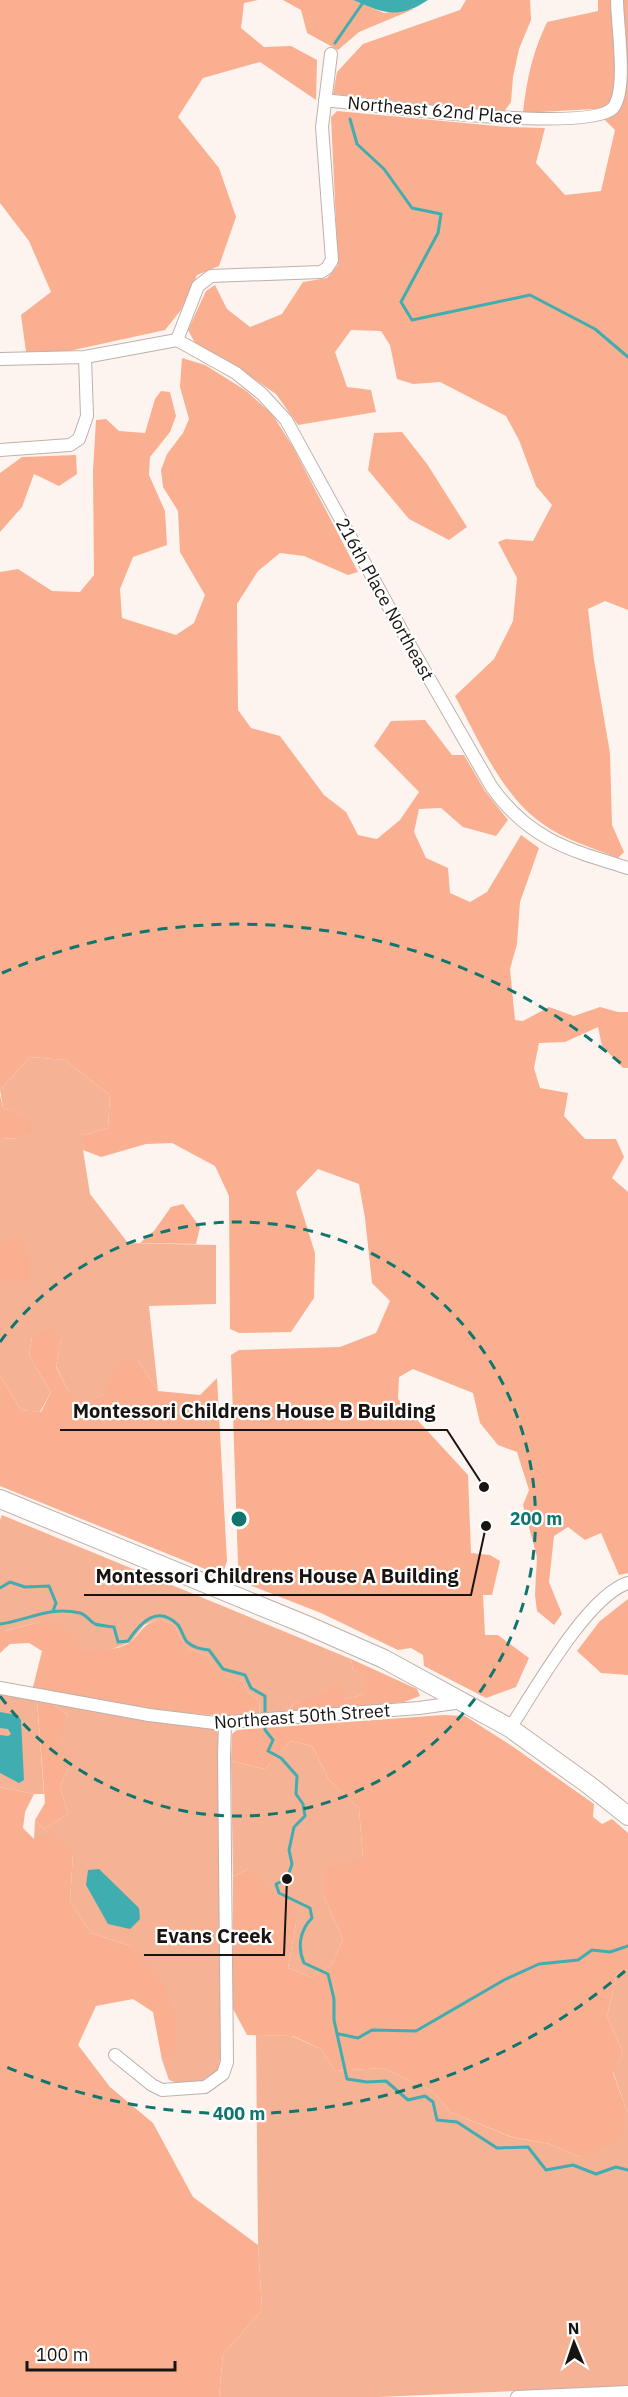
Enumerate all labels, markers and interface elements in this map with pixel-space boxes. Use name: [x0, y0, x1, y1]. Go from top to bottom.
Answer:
street label: Northeast 62nd Place: [347, 91, 524, 129]
street label: 216th Place Northeast: [331, 514, 439, 684]
callout: Montessori Childrens House B Building: [60, 1392, 447, 1430]
text: Montessori Childrens House B Building: [73, 1397, 436, 1424]
text: 200 m: [510, 1507, 562, 1530]
centre of rings: [229, 1509, 249, 1529]
callout: Montessori Childrens House A Building: [84, 1557, 471, 1595]
text: Montessori Childrens House A Building: [95, 1562, 459, 1589]
street label: Northeast 50th Street: [213, 1698, 391, 1734]
callout: Evans Creek: [144, 1917, 284, 1955]
text: Evans Creek: [156, 1922, 272, 1949]
text: 400 m: [213, 2102, 265, 2125]
north arrow: [544, 2313, 604, 2373]
text: N: [567, 2318, 580, 2338]
scale bar: [27, 2334, 176, 2372]
text: 100 m: [36, 2343, 88, 2366]

